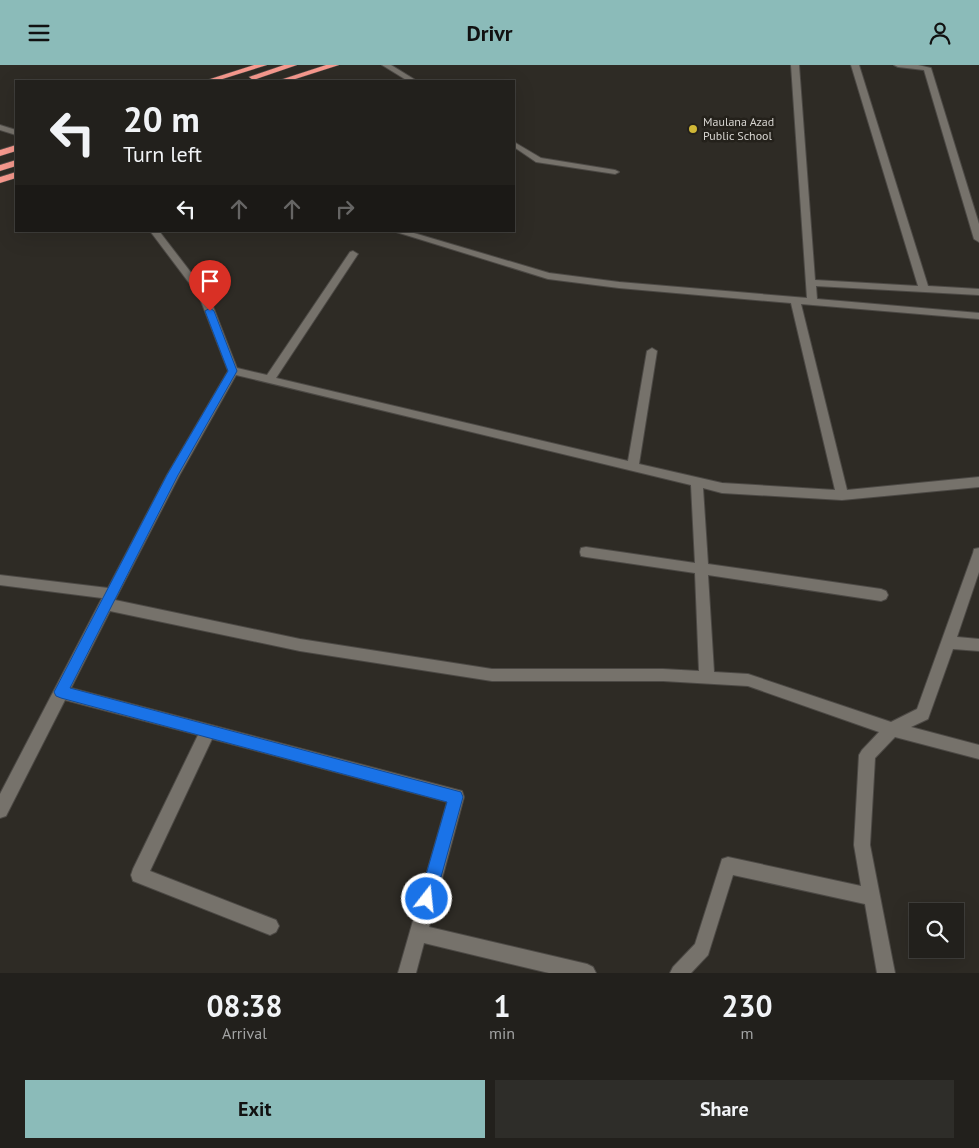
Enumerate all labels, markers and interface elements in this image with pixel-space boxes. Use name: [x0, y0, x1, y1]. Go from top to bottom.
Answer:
icon: menu: [25, 19, 53, 47]
text: Drivr: [466, 19, 513, 47]
icon: person: [926, 19, 954, 47]
text: 20 m: [123, 96, 200, 142]
icon: left: [40, 100, 105, 165]
place label: Maulana Azad Public School: [703, 114, 774, 143]
marker: Maulana Azad Public School: [687, 123, 699, 135]
text: Turn left: [123, 140, 202, 168]
icon: left: [172, 195, 200, 223]
icon: ahead: [225, 195, 253, 223]
icon: ahead: [278, 195, 306, 223]
icon: right: [331, 195, 359, 223]
pin: [189, 260, 231, 311]
icon: arrive: [196, 267, 224, 295]
position arrow: [400, 872, 452, 924]
map controls: [909, 903, 964, 958]
button: search: [909, 903, 964, 958]
text: 08:38: [206, 986, 283, 1025]
text: 1: [494, 986, 511, 1025]
text: 230: [721, 986, 773, 1025]
text: Arrival: [222, 1023, 267, 1043]
text: min: [489, 1023, 515, 1043]
text: m: [741, 1023, 754, 1043]
button: Exit: [25, 1080, 485, 1138]
button: Share: [495, 1080, 954, 1138]

